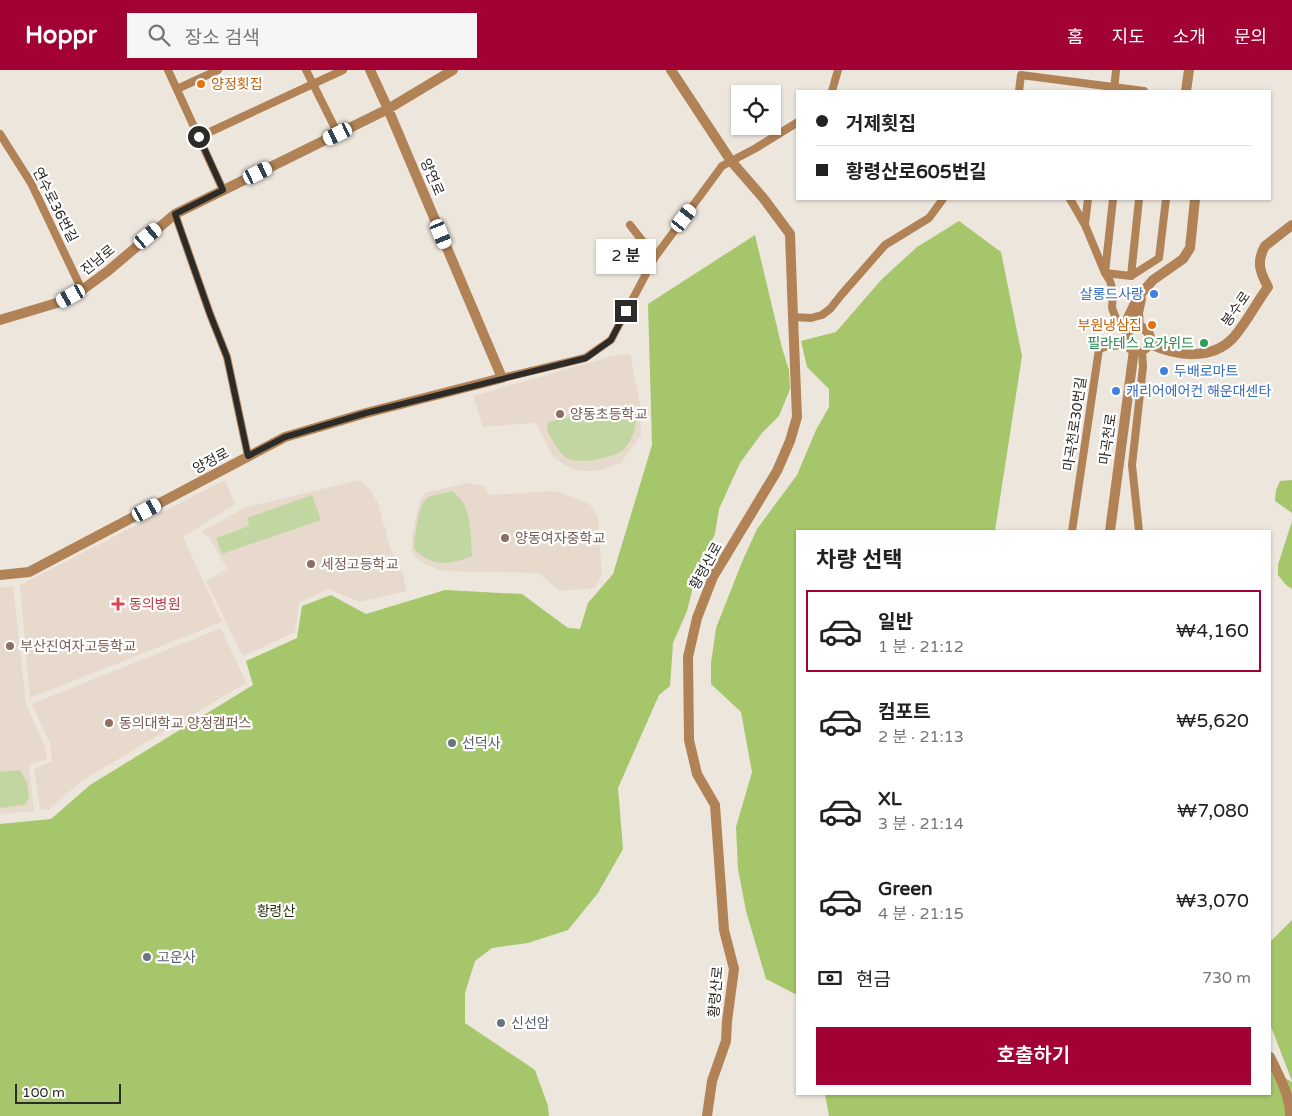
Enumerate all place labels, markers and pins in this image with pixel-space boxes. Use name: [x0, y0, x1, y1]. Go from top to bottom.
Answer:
place label: 양정횟집: [211, 76, 263, 93]
marker: 양정횟집: [195, 78, 207, 90]
place label: 살롱드사랑: [1080, 286, 1144, 303]
marker: 살롱드사랑: [1148, 288, 1160, 300]
place label: 부원냉삼집: [1078, 317, 1142, 334]
marker: 부원냉삼집: [1146, 319, 1158, 331]
place label: 필라테스 요가위드: [1087, 335, 1194, 352]
marker: 필라테스 요가위드: [1198, 337, 1210, 349]
place label: 두배로마트: [1174, 363, 1239, 380]
marker: 두배로마트: [1158, 365, 1170, 377]
place label: 캐리어에어컨 해운대센타: [1126, 383, 1271, 400]
marker: 캐리어에어컨 해운대센타: [1110, 385, 1122, 397]
place label: 양동초등학교: [570, 406, 647, 423]
marker: 양동초등학교: [554, 408, 566, 420]
place label: 양동여자중학교: [515, 530, 605, 547]
marker: 양동여자중학교: [499, 532, 511, 544]
place label: 세정고등학교: [321, 556, 398, 573]
marker: 세정고등학교: [305, 558, 317, 570]
place label: 동의병원: [129, 596, 181, 613]
marker: 동의병원: [111, 597, 125, 611]
place label: 부산진여자고등학교: [20, 638, 136, 655]
marker: 부산진여자고등학교: [4, 640, 16, 652]
place label: 동의대학교 양정캠퍼스: [119, 715, 252, 732]
marker: 동의대학교 양정캠퍼스: [103, 717, 115, 729]
place label: 선덕사: [462, 735, 501, 752]
marker: 선덕사: [446, 737, 458, 749]
place label: 고운사: [157, 949, 196, 966]
marker: 고운사: [141, 951, 153, 963]
place label: 신선암: [511, 1015, 550, 1032]
marker: 신선암: [495, 1017, 507, 1029]

